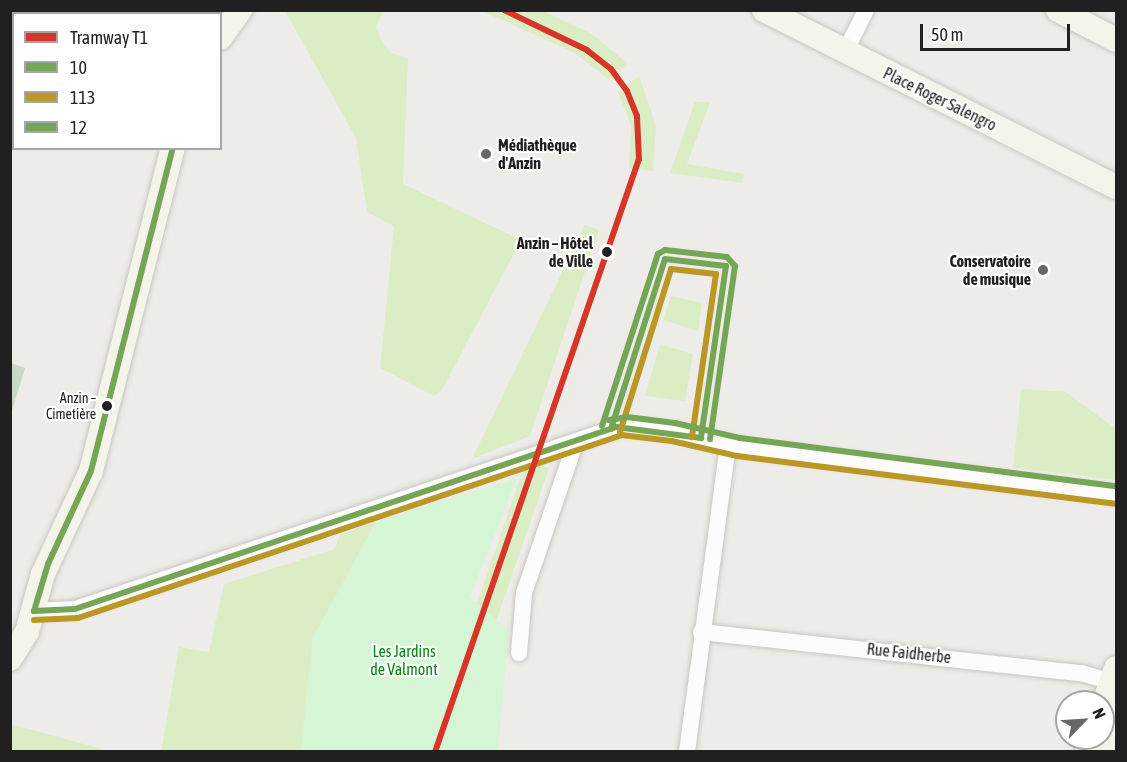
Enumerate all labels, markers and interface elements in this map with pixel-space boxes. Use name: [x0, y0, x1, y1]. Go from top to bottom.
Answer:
legend: [12, 12, 222, 150]
scale bar: [923, 12, 1073, 50]
text: 50 m: [931, 24, 963, 45]
text: Tramway T1: [70, 27, 148, 48]
text: 10: [70, 57, 87, 78]
street label: Place Roger Salengro: [880, 63, 1000, 135]
text: 113: [70, 87, 95, 108]
text: 12: [70, 117, 87, 138]
place label: Médiathèque d'Anzin: [498, 135, 577, 173]
marker: Médiathèque d'Anzin: [479, 147, 493, 161]
place label: Anzin – Hôtel de Ville: [517, 233, 593, 271]
marker: Anzin – Hôtel de Ville: [598, 243, 616, 261]
place label: Conservatoire de musique: [949, 251, 1031, 289]
marker: Conservatoire de musique: [1036, 263, 1050, 277]
place label: Anzin – Cimetière: [46, 390, 96, 422]
marker: Anzin – Cimetière: [101, 400, 113, 412]
street label: Rue Faidherbe: [866, 639, 952, 667]
park label: Les Jardins de Valmont: [370, 641, 438, 679]
north arrow: [1055, 690, 1115, 750]
text: N: [1089, 705, 1110, 721]

